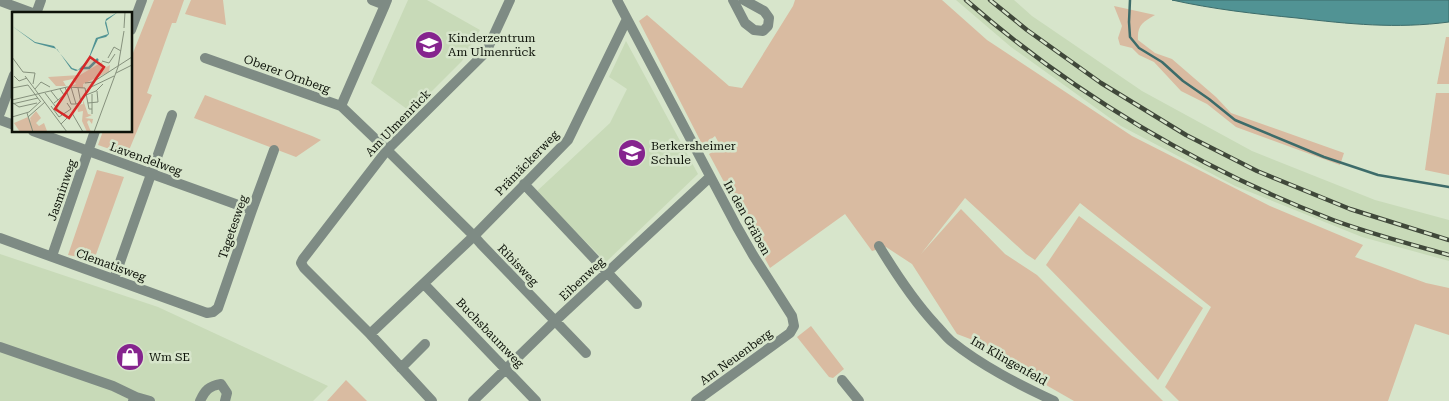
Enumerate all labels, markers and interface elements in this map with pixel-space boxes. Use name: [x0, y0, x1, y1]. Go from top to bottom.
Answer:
inset map: [12, 12, 132, 132]
school or university icon: Kinderzentrum Am Ulmenrück: [414, 30, 444, 60]
place label: Kinderzentrum Am Ulmenrück: [448, 31, 536, 59]
street label: Oberer Ornberg: [242, 52, 332, 96]
street label: Am Ulmenrück: [362, 86, 434, 159]
street label: Prämäckerweg: [492, 127, 562, 198]
school or university icon: Berkersheimer Schule: [617, 138, 647, 168]
street label: Lavendelweg: [108, 139, 184, 179]
place label: Berkersheimer Schule: [651, 139, 736, 167]
street label: Jasminweg: [45, 157, 79, 223]
street label: In den Gräben: [721, 178, 773, 258]
street label: Tagetesweg: [216, 193, 250, 261]
street label: Ribisweg: [495, 241, 541, 289]
street label: Clematisweg: [74, 246, 148, 284]
street label: Eibenweg: [557, 254, 608, 303]
street label: Buchsbaumweg: [453, 295, 527, 371]
street label: Am Neuenberg: [697, 326, 775, 388]
street label: Im Klingenfeld: [968, 333, 1050, 389]
shop icon: Wm SE: [115, 342, 145, 372]
place label: Wm SE: [149, 350, 190, 364]

